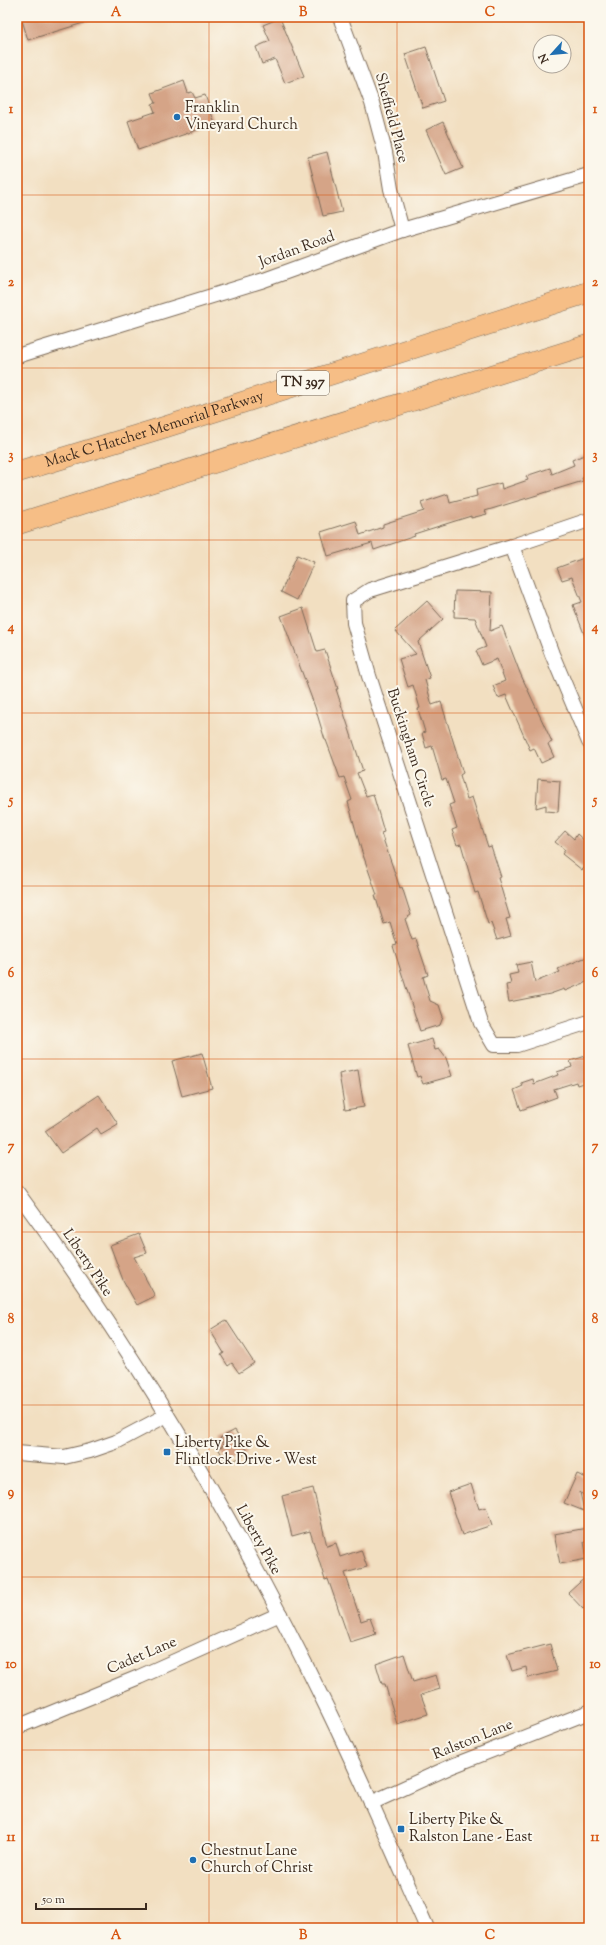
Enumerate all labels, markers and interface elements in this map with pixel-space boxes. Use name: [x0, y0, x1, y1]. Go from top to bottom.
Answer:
text: A: [111, 4, 122, 22]
text: B: [299, 4, 308, 22]
text: C: [485, 4, 495, 22]
north arrow: [532, 34, 572, 74]
text: N: [535, 50, 554, 67]
street label: Sheffield Place: [369, 71, 413, 165]
place label: Franklin Vineyard Church: [185, 98, 298, 136]
text: 1: [9, 101, 14, 119]
text: 1: [593, 101, 598, 119]
marker: Franklin Vineyard Church: [172, 112, 182, 122]
street label: Jordan Road: [255, 226, 338, 274]
text: 2: [8, 274, 15, 292]
text: 2: [592, 274, 599, 292]
road number: TN 397: [277, 371, 329, 395]
street label: Mack C Hatcher Memorial Parkway: [43, 385, 267, 473]
text: 3: [8, 447, 14, 465]
text: 3: [592, 447, 598, 465]
text: 4: [7, 619, 15, 637]
text: 4: [591, 619, 599, 637]
street label: Buckingham Circle: [381, 686, 439, 810]
text: 5: [8, 792, 14, 810]
text: 5: [592, 792, 598, 810]
text: 6: [8, 965, 15, 983]
text: 6: [592, 965, 599, 983]
text: 7: [8, 1138, 15, 1156]
text: 7: [592, 1138, 599, 1156]
street label: Liberty Pike: [57, 1225, 117, 1301]
text: 8: [8, 1311, 15, 1329]
text: 8: [592, 1311, 599, 1329]
place label: Liberty Pike & Flintlock Drive - West: [175, 1433, 317, 1471]
marker: Liberty Pike & Flintlock Drive - West: [162, 1447, 172, 1457]
text: 9: [8, 1484, 15, 1502]
text: 9: [592, 1484, 599, 1502]
street label: Liberty Pike: [230, 1501, 286, 1579]
street label: Cadet Lane: [104, 1632, 180, 1680]
text: 10: [5, 1656, 17, 1674]
text: 10: [589, 1656, 601, 1674]
street label: Ralston Lane: [430, 1714, 516, 1766]
place label: Liberty Pike & Ralston Lane - East: [409, 1810, 532, 1848]
marker: Liberty Pike & Ralston Lane - East: [396, 1824, 406, 1834]
text: 11: [7, 1829, 16, 1847]
text: 11: [591, 1829, 600, 1847]
place label: Chestnut Lane Church of Christ: [201, 1841, 313, 1879]
marker: Chestnut Lane Church of Christ: [188, 1855, 198, 1865]
scale bar: [36, 1885, 146, 1911]
text: 50 m: [41, 1891, 65, 1909]
text: A: [111, 1927, 122, 1945]
text: B: [299, 1927, 308, 1945]
text: C: [485, 1927, 495, 1945]

